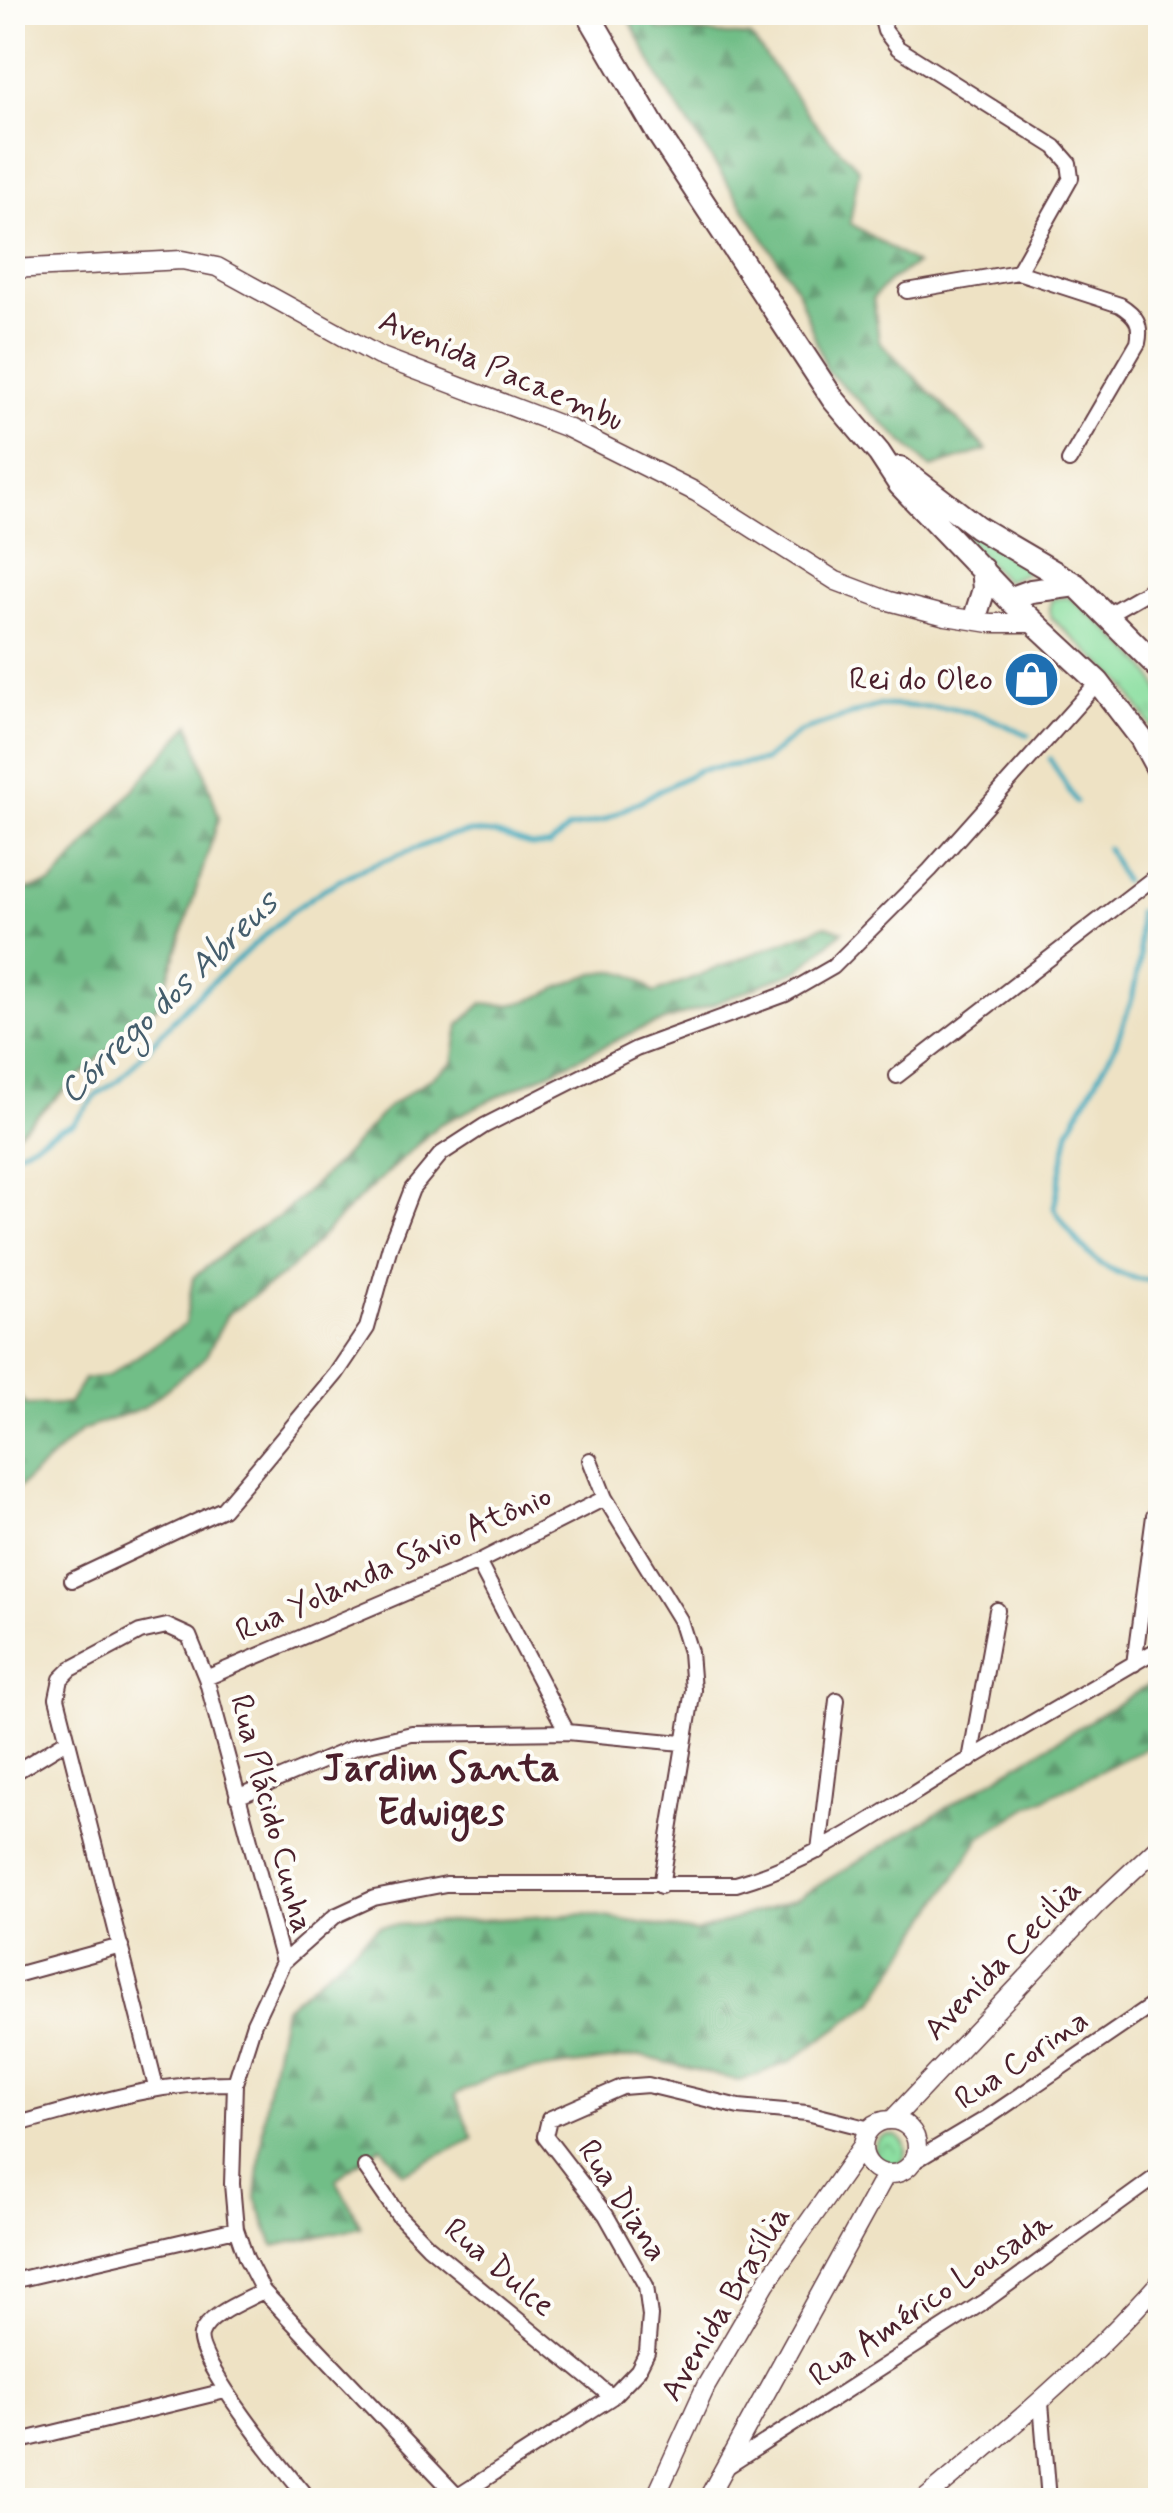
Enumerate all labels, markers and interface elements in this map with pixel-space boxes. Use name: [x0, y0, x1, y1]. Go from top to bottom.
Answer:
street label: Avenida Pacaembu: [372, 300, 630, 442]
shop icon: Rei do Oleo: [1002, 650, 1062, 710]
place label: Rei do Oleo: [849, 659, 993, 701]
water label: Córrego dos Abreus: [49, 879, 293, 1117]
street label: Rua Yolanda Sávio Atônio: [229, 1475, 559, 1653]
street label: Rua Plácido Cunha: [219, 1690, 323, 1938]
district label: Jardim Santa Edwiges: [322, 1745, 560, 1842]
street label: Avenida Cecilia: [915, 1870, 1091, 2050]
street label: Rua Corina: [947, 2000, 1097, 2120]
street label: Rua Diana: [567, 2132, 677, 2270]
street label: Avenida Brasília: [651, 2199, 801, 2409]
street label: Rua Américo Lousada: [801, 2202, 1062, 2397]
street label: Rua Dulce: [434, 2209, 564, 2327]

